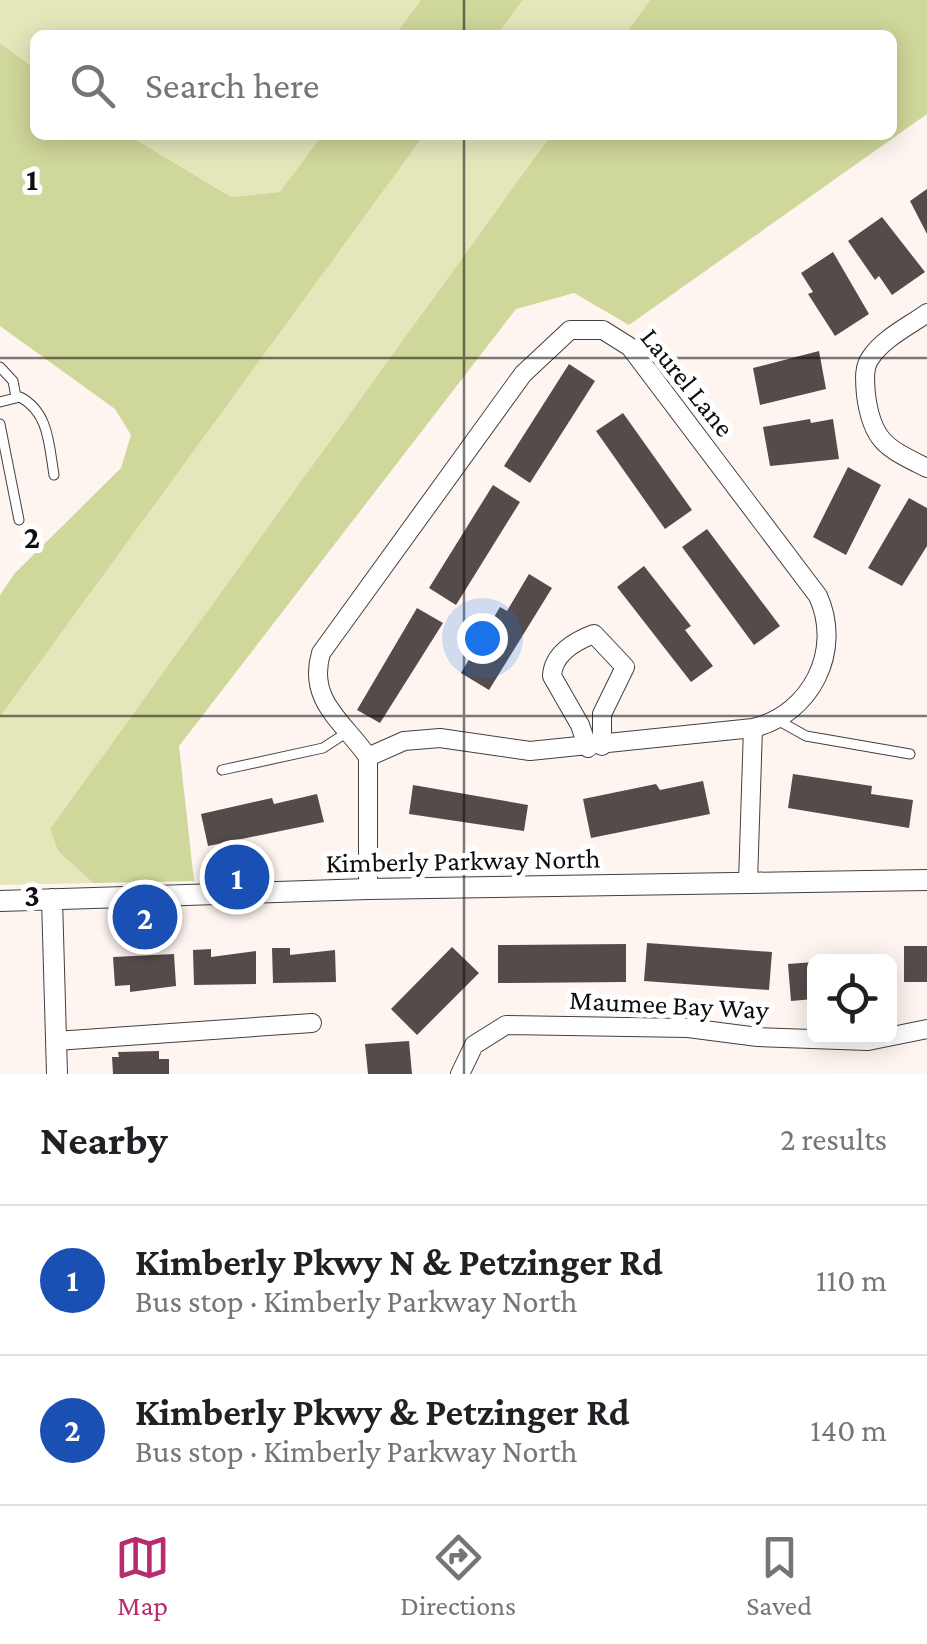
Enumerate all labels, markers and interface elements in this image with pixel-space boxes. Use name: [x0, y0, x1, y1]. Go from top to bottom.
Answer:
search box: [30, 30, 897, 140]
icon: search: [65, 58, 120, 113]
text: Search here: [145, 64, 319, 106]
text: 1: [26, 161, 38, 197]
street label: Laurel Lane: [635, 322, 741, 443]
text: 2: [24, 519, 40, 555]
your location: [457, 613, 508, 664]
pin: 1: [204, 840, 270, 914]
street label: Kimberly Parkway North: [325, 843, 601, 878]
text: 3: [24, 877, 40, 913]
pin: 2: [112, 880, 178, 954]
map controls: [807, 954, 897, 1044]
button: locate: [807, 954, 897, 1044]
street label: Maumee Bay Way: [568, 984, 771, 1025]
text: Nearby: [40, 1116, 168, 1163]
text: 2 results: [780, 1121, 887, 1157]
text: Kimberly Pkwy N & Petzinger Rd: [135, 1241, 663, 1283]
text: 1: [67, 1262, 78, 1298]
text: 110 m: [816, 1262, 887, 1298]
text: Bus stop · Kimberly Parkway North: [135, 1283, 578, 1319]
text: Kimberly Pkwy & Petzinger Rd: [135, 1391, 629, 1433]
text: 2: [64, 1412, 81, 1448]
text: 140 m: [810, 1412, 887, 1448]
text: Bus stop · Kimberly Parkway North: [135, 1433, 578, 1469]
tab: Map: [115, 1530, 170, 1621]
tab: Directions: [400, 1530, 516, 1621]
tab: Saved: [746, 1530, 812, 1621]

